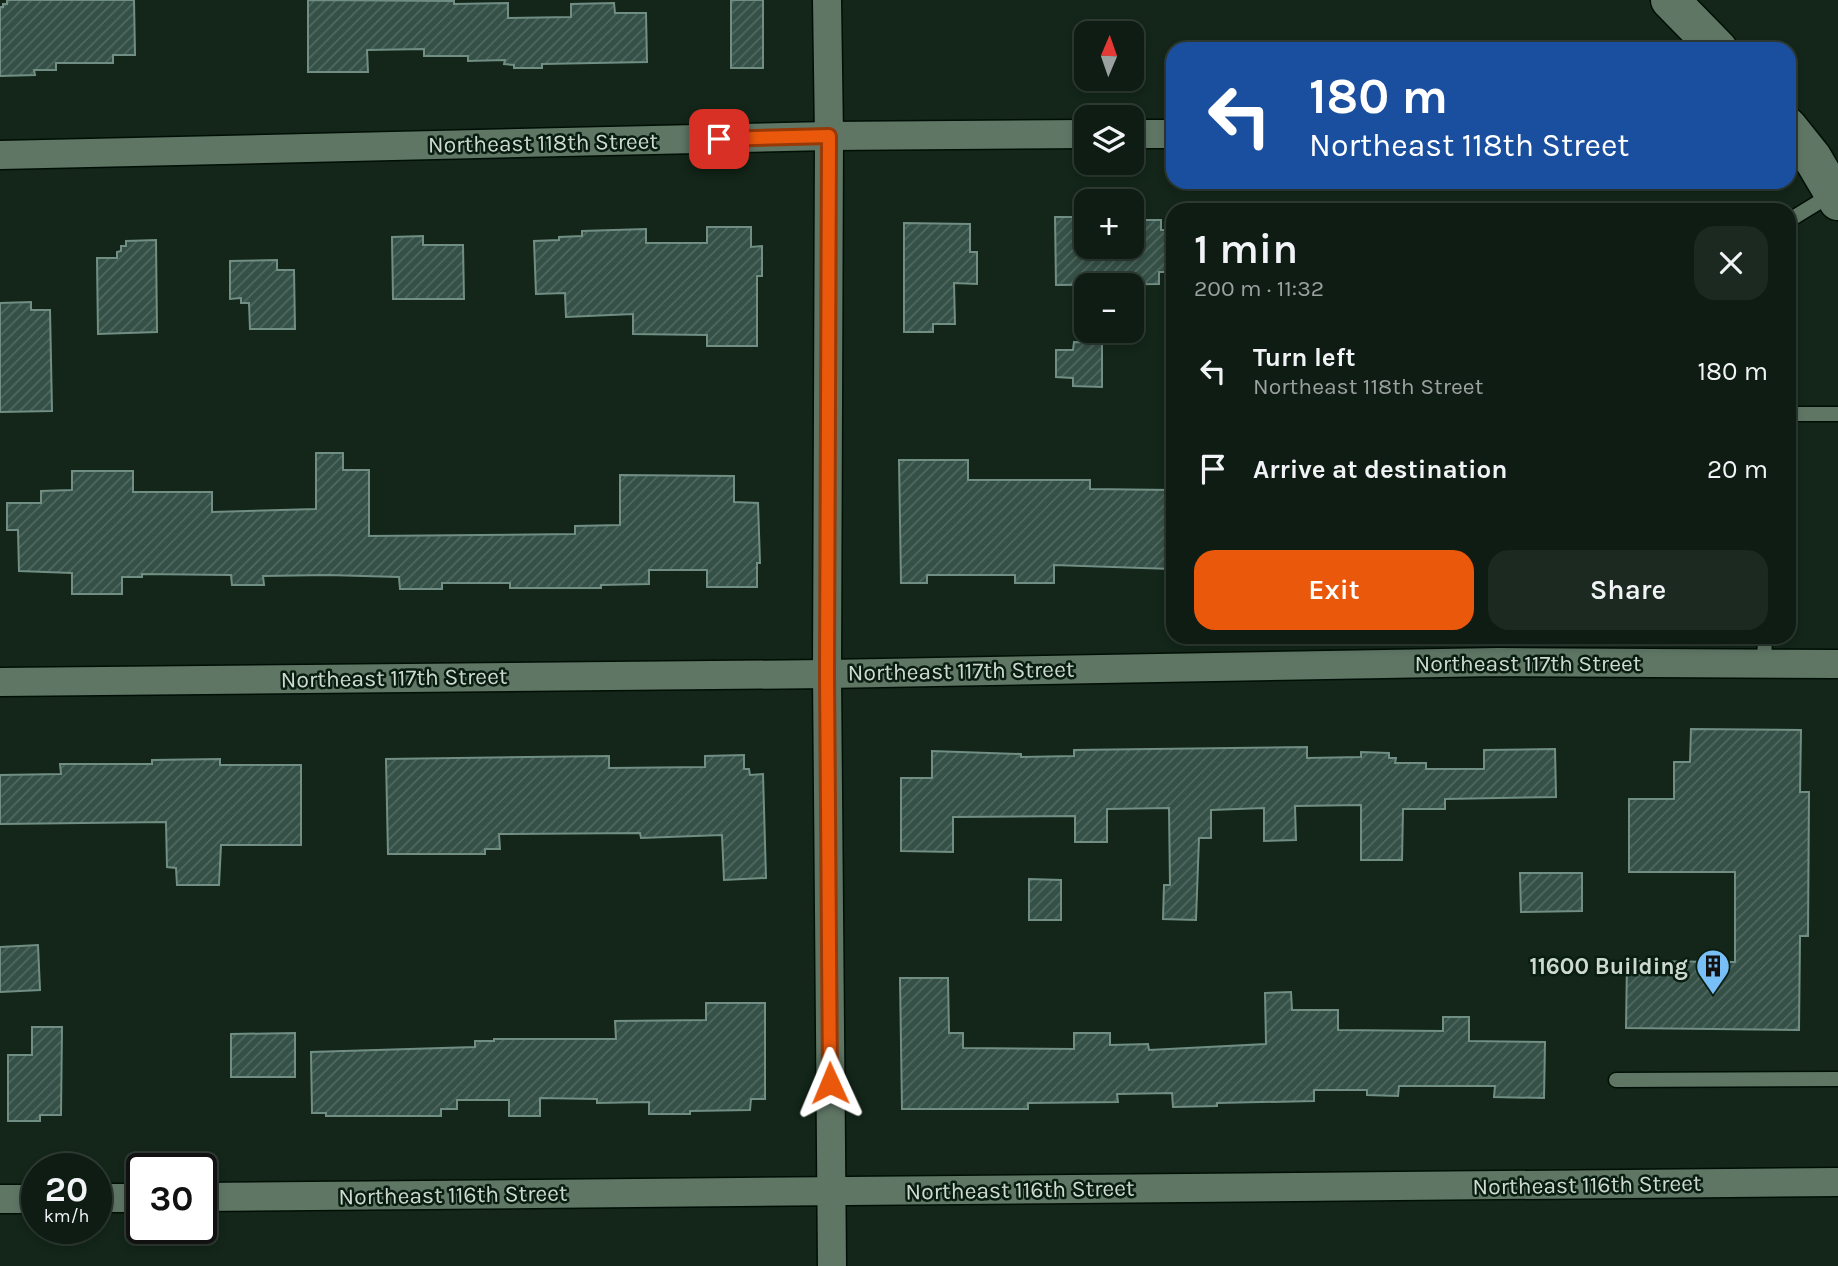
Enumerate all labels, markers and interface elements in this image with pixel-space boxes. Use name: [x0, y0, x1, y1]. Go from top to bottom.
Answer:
north arrow: [1074, 21, 1144, 91]
map controls: [1074, 21, 1144, 343]
text: 180 m: [1309, 68, 1448, 125]
icon: left: [1194, 70, 1285, 161]
button: layers: [1074, 105, 1144, 175]
pin: [689, 109, 749, 169]
icon: arrive: [700, 120, 738, 158]
street label: Northeast 118th Street: [428, 127, 659, 159]
text: Northeast 118th Street: [1309, 127, 1629, 164]
button: +: [1074, 189, 1144, 259]
text: 1 min: [1194, 224, 1298, 274]
button: close: [1694, 226, 1768, 300]
button: −: [1074, 273, 1144, 343]
text: 200 m · 11:32: [1194, 275, 1324, 302]
text: Turn left: [1253, 342, 1355, 373]
icon: left: [1194, 352, 1232, 390]
text: 180 m: [1698, 356, 1768, 387]
text: Northeast 118th Street: [1253, 373, 1483, 400]
icon: arrive: [1194, 450, 1232, 488]
text: Arrive at destination: [1253, 454, 1507, 485]
text: 20 m: [1707, 454, 1768, 485]
button: Exit: [1194, 550, 1474, 630]
button: Share: [1488, 550, 1768, 630]
street label: Northeast 117th Street: [1415, 650, 1642, 677]
street label: Northeast 117th Street: [847, 656, 1075, 686]
street label: Northeast 117th Street: [280, 663, 508, 693]
building icon: 11600 Building: [1694, 947, 1732, 996]
place label: 11600 Building: [1529, 953, 1688, 980]
position arrow: [793, 1046, 867, 1120]
speed limit sign: 30: [126, 1153, 217, 1244]
text: 20: [45, 1169, 88, 1210]
street label: Northeast 116th Street: [1472, 1169, 1702, 1200]
street label: Northeast 116th Street: [905, 1174, 1135, 1205]
street label: Northeast 116th Street: [338, 1179, 568, 1210]
text: km/h: [44, 1205, 89, 1227]

